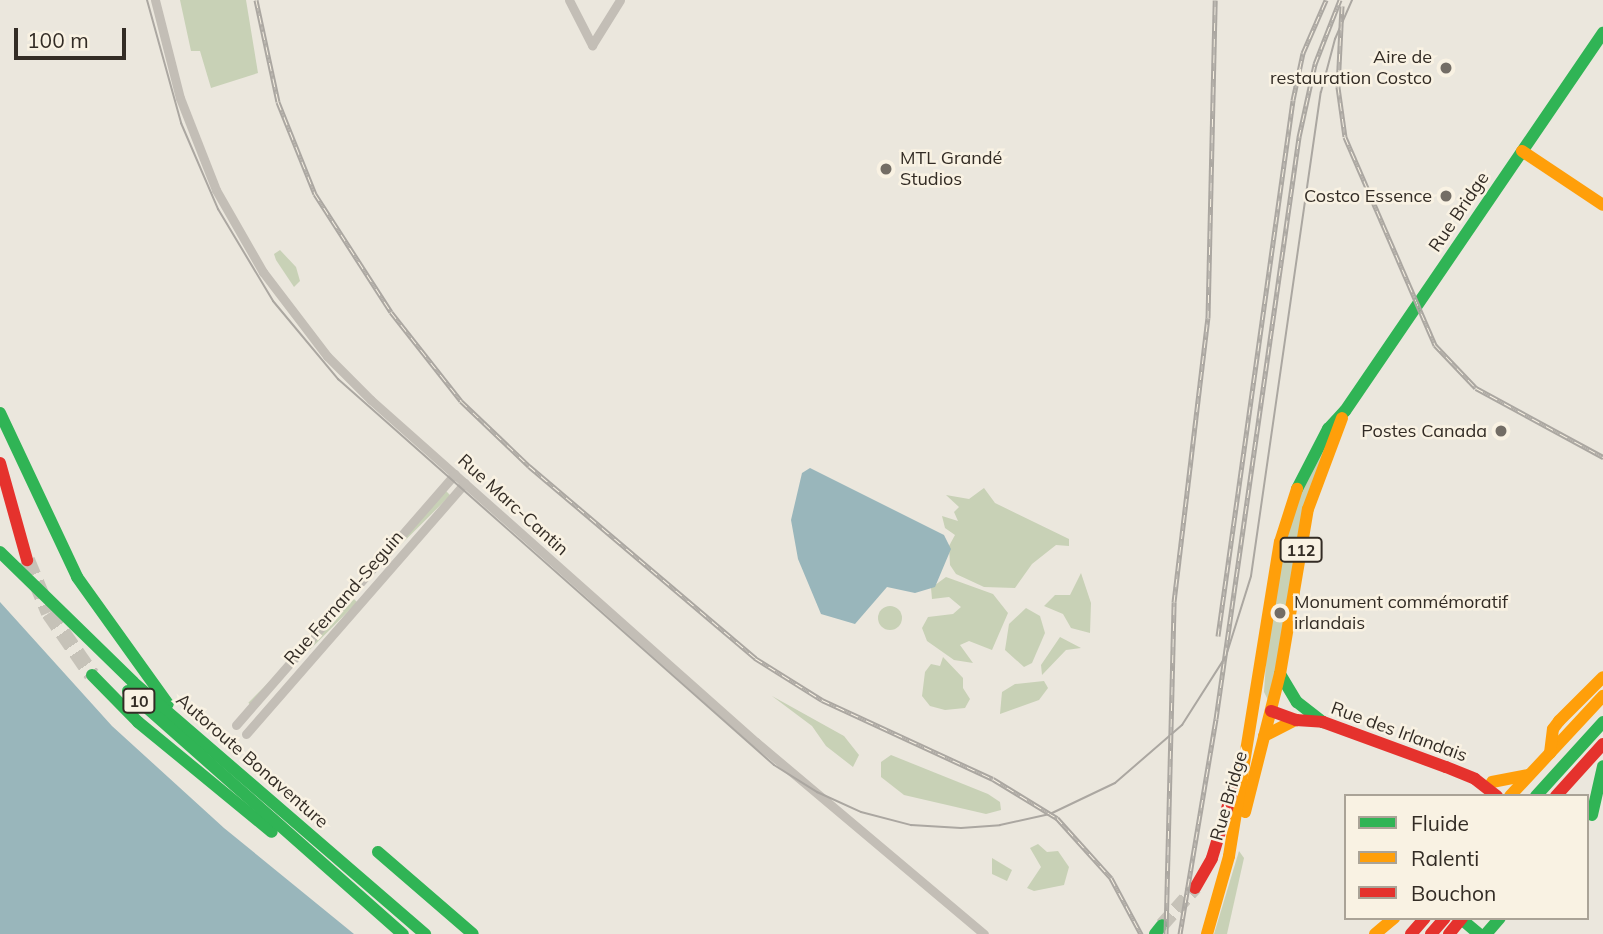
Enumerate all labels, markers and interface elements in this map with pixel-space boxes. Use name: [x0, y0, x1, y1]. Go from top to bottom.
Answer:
scale bar: [18, 14, 130, 58]
text: 100 m: [27, 27, 89, 53]
place label: Aire de restauration Costco: [1270, 47, 1432, 90]
marker: Aire de restauration Costco: [1438, 60, 1454, 76]
place label: MTL Grandé Studios: [900, 148, 1002, 190]
marker: MTL Grandé Studios: [878, 161, 894, 177]
street label: Rue Bridge: [1424, 168, 1494, 256]
place label: Costco Essence: [1304, 185, 1432, 207]
marker: Costco Essence: [1438, 188, 1454, 204]
place label: Postes Canada: [1361, 420, 1487, 442]
marker: Postes Canada: [1493, 423, 1509, 439]
street label: Rue Marc-Cantin: [453, 450, 573, 560]
street label: Rue Fernand-Seguin: [280, 527, 408, 669]
road number: 112: [1278, 538, 1324, 562]
place label: Monument commémoratif irlandais: [1294, 592, 1508, 634]
marker: Monument commémoratif irlandais: [1272, 605, 1288, 621]
road number: 10: [122, 688, 156, 714]
street label: Autoroute Bonaventure: [172, 689, 332, 833]
street label: Rue des Irlandais: [1328, 697, 1470, 767]
street label: Rue Bridge: [1206, 749, 1252, 843]
legend: [1344, 794, 1589, 920]
text: Fluide: [1411, 810, 1469, 836]
text: Ralenti: [1411, 845, 1479, 871]
text: Bouchon: [1411, 880, 1496, 906]

